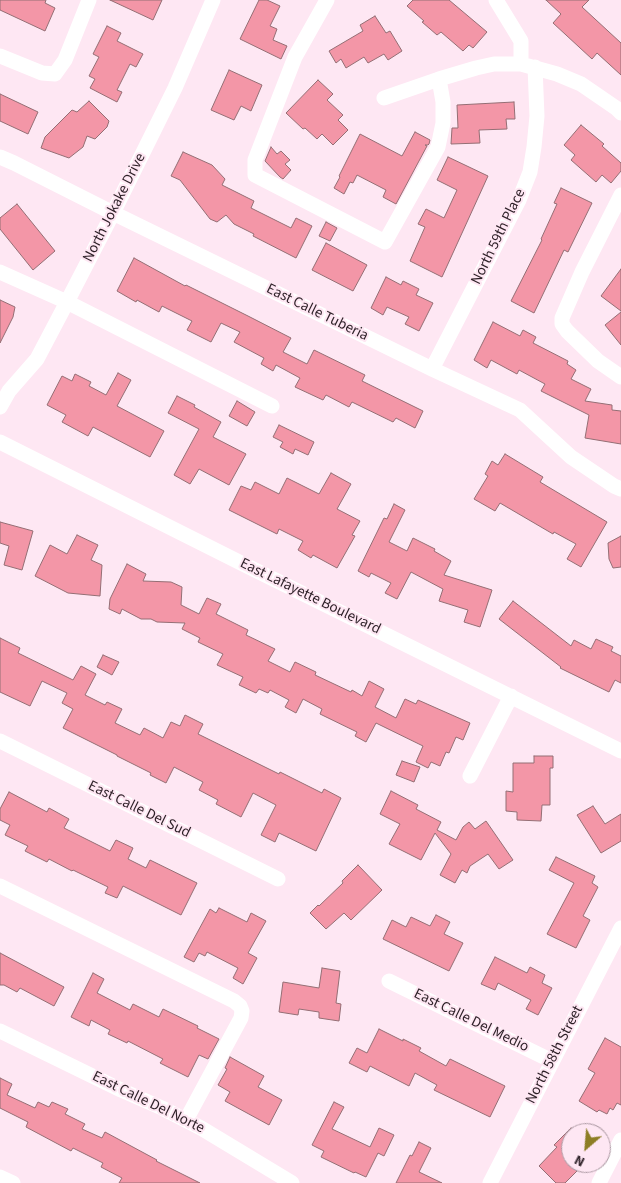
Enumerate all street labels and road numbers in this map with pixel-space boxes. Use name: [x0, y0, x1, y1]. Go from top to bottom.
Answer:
street label: North Jokake Drive: [80, 151, 150, 265]
street label: North 59th Place: [468, 186, 530, 288]
street label: East Calle Tuberia: [263, 280, 371, 346]
street label: East Lafayette Boulevard: [237, 555, 383, 639]
street label: East Calle Del Sud: [85, 777, 193, 843]
street label: East Calle Del Medio: [411, 985, 531, 1057]
street label: North 58th Street: [522, 1003, 588, 1107]
street label: East Calle Del Norte: [89, 1068, 207, 1138]

